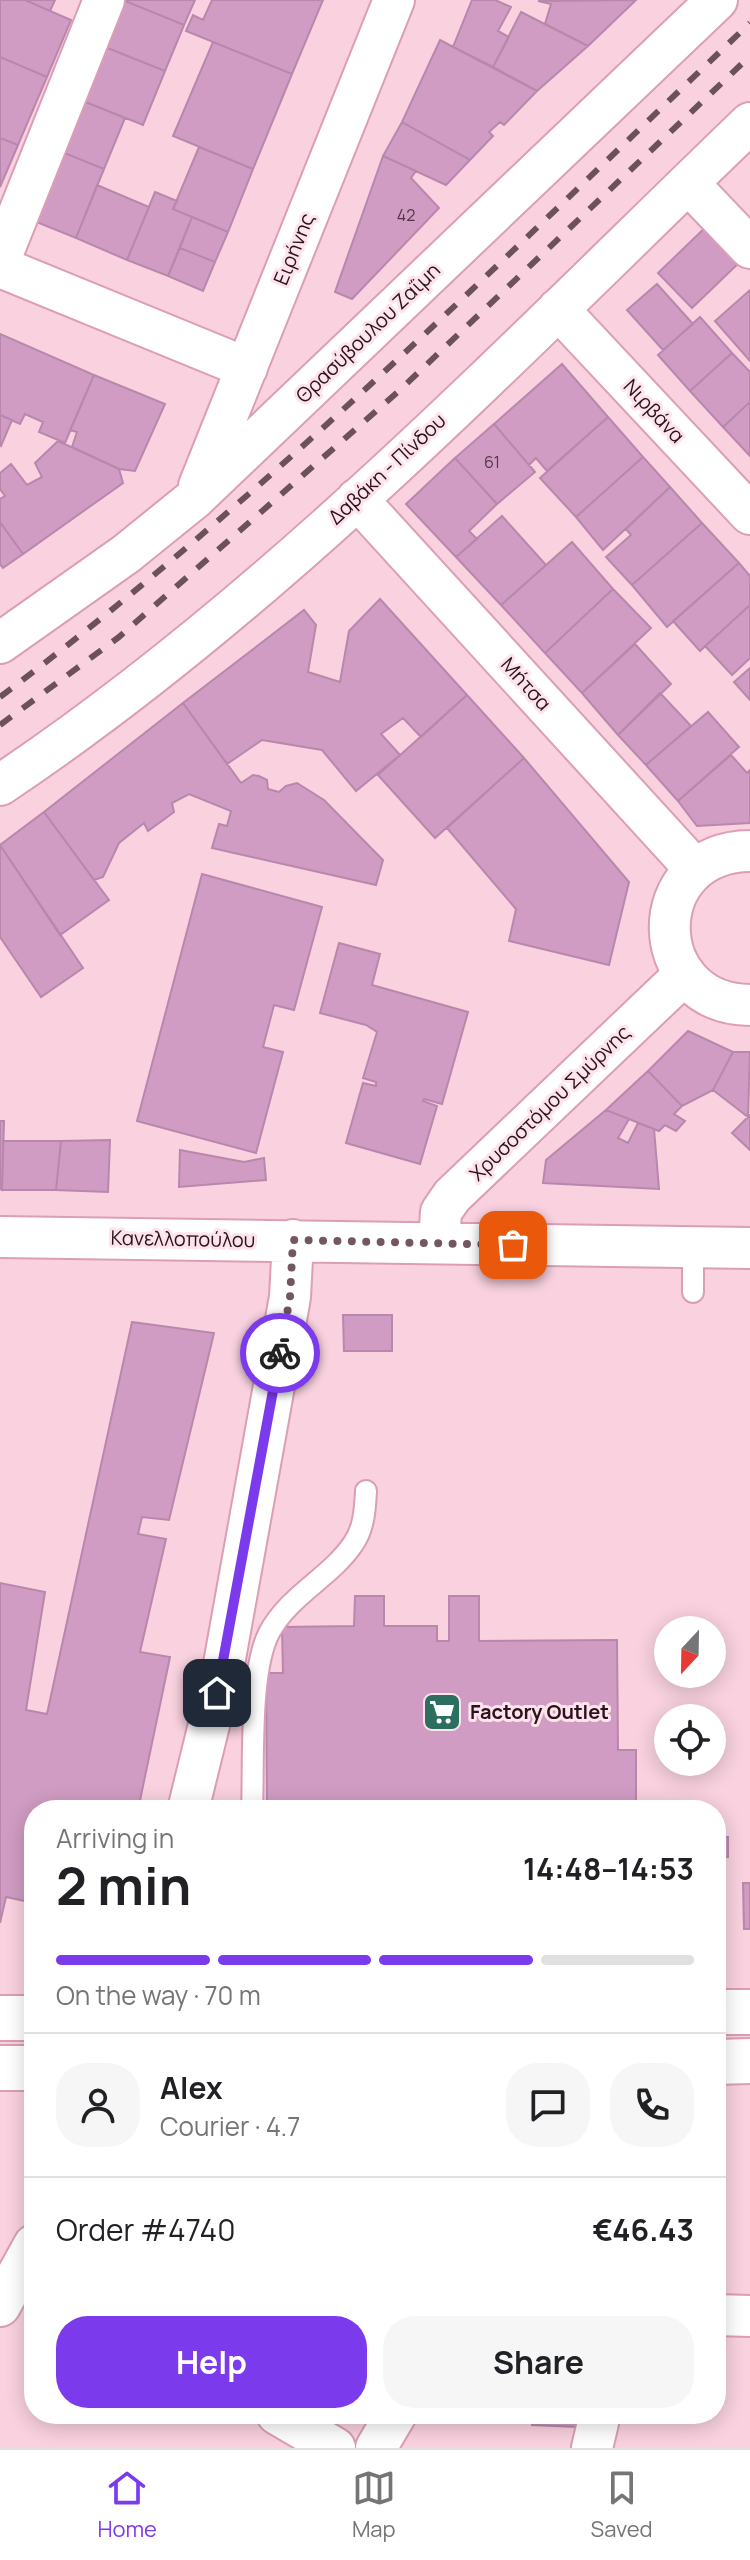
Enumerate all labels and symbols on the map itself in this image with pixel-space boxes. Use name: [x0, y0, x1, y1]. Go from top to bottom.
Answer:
house number: 42: [397, 204, 415, 226]
street label: Ειρήνης: [267, 209, 320, 289]
street label: Θρασύβουλου Ζαΐμη: [290, 257, 446, 409]
street label: Νιρβάνα: [618, 373, 691, 448]
street label: Δαβάκη - Πίνδου: [322, 407, 451, 530]
house number: 61: [484, 451, 500, 473]
street label: Μήτσα: [495, 651, 557, 716]
street label: Χρυσοστόμου Σμύρνης: [463, 1019, 636, 1187]
pin: [479, 1211, 547, 1279]
street label: Κανελλοπούλου: [110, 1224, 256, 1253]
courier: [240, 1313, 320, 1393]
north arrow: [654, 1616, 726, 1688]
pin: [183, 1659, 251, 1727]
supermarket icon: Factory Outlet: [421, 1691, 463, 1733]
place label: Factory Outlet: [470, 1698, 609, 1725]

